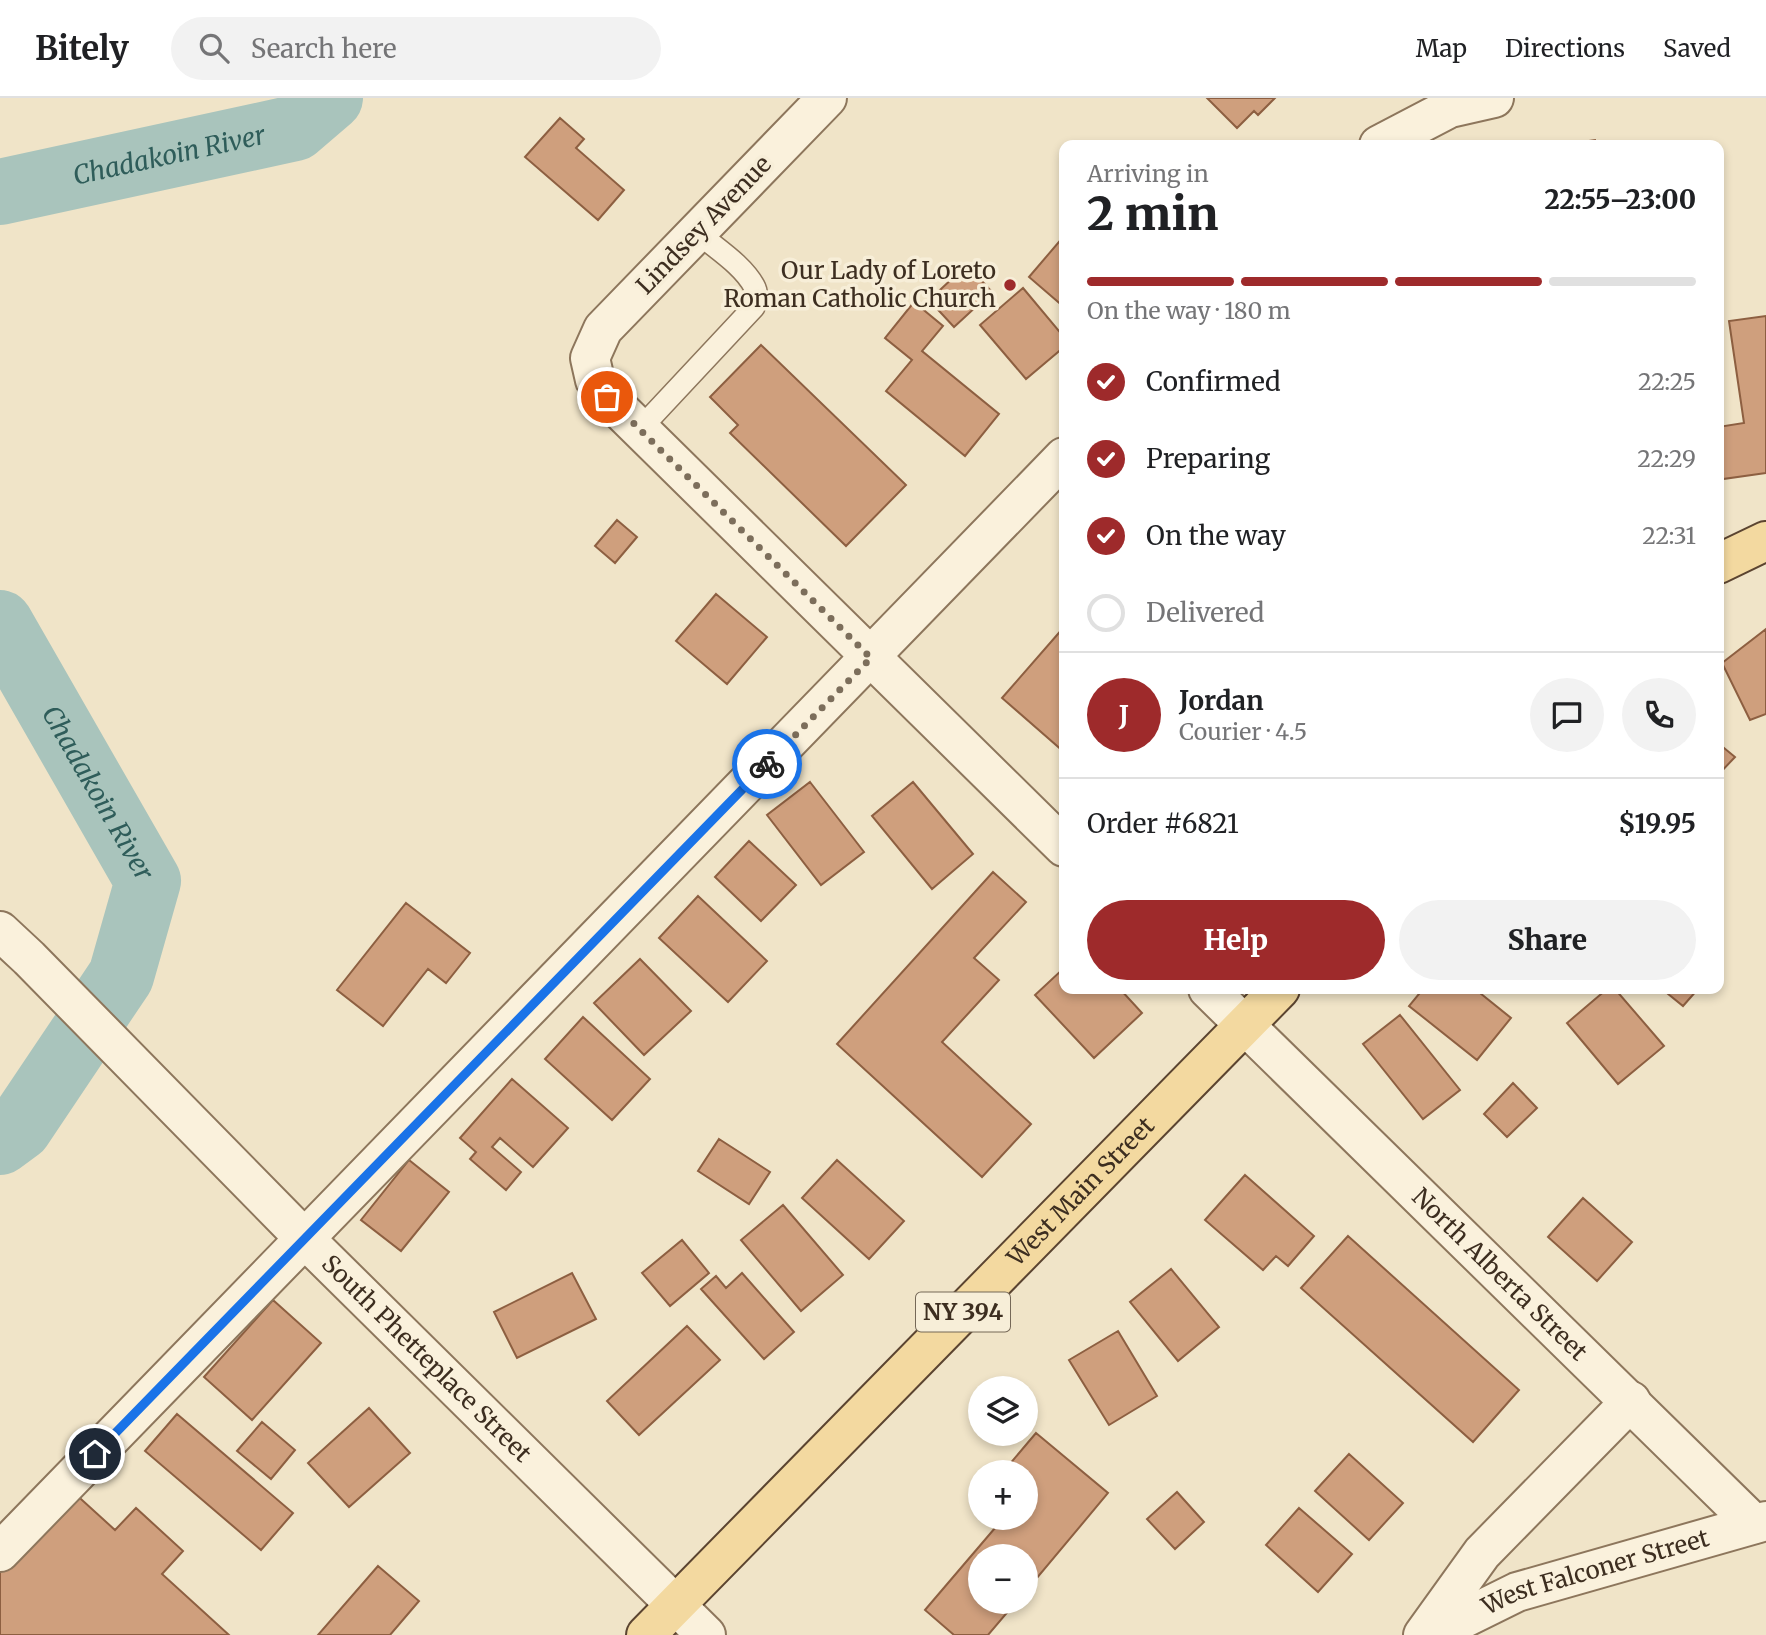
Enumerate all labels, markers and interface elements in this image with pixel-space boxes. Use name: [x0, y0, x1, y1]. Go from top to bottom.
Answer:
search box: [171, 17, 661, 80]
text: Bitely: [35, 28, 129, 69]
icon: search: [195, 29, 233, 67]
text: Search here: [251, 32, 397, 65]
text: Map: [1416, 33, 1467, 64]
text: Directions: [1505, 33, 1625, 64]
text: Saved: [1663, 33, 1731, 64]
water label: Chadakoin River: [70, 118, 269, 192]
street label: Lindsey Avenue: [630, 149, 778, 301]
text: Arriving in: [1087, 159, 1209, 188]
text: 22:55–23:00: [1544, 183, 1696, 216]
text: 2 min: [1087, 185, 1219, 243]
place label: Our Lady of Loreto Roman Catholic Church: [723, 255, 996, 314]
marker: Our Lady of Loreto Roman Catholic Church: [1002, 277, 1018, 293]
text: On the way · 180 m: [1087, 296, 1291, 325]
icon: check: [1087, 363, 1125, 401]
text: Confirmed: [1146, 365, 1281, 398]
pin: [577, 367, 637, 427]
text: 22:25: [1638, 367, 1696, 396]
icon: bag: [588, 378, 626, 416]
icon: check: [1087, 440, 1125, 478]
text: Preparing: [1146, 442, 1270, 475]
text: 22:29: [1637, 444, 1696, 473]
icon: check: [1087, 517, 1125, 555]
text: On the way: [1146, 519, 1286, 552]
text: 22:31: [1642, 521, 1696, 550]
text: Delivered: [1146, 596, 1265, 629]
button: chat: [1530, 678, 1604, 752]
button: phone: [1622, 678, 1696, 752]
text: Jordan: [1179, 684, 1264, 717]
text: J: [1119, 699, 1129, 732]
water label: Chadakoin River: [35, 700, 161, 886]
text: Courier · 4.5: [1179, 717, 1307, 746]
courier: [732, 729, 802, 799]
icon: bike: [748, 745, 786, 783]
text: Order #6821: [1087, 807, 1239, 840]
text: $19.95: [1618, 807, 1696, 840]
button: Help: [1087, 900, 1385, 980]
button: Share: [1399, 900, 1696, 980]
street label: West Main Street: [1000, 1110, 1161, 1273]
street label: North Alberta Street: [1405, 1181, 1595, 1367]
street label: South Phetteplace Street: [315, 1248, 538, 1469]
road number: NY 394: [916, 1292, 1010, 1331]
map controls: [968, 1376, 1038, 1614]
button: layers: [968, 1376, 1038, 1446]
pin: [65, 1424, 125, 1484]
icon: home: [76, 1435, 114, 1473]
button: +: [968, 1460, 1038, 1530]
street label: West Falconer Street: [1476, 1522, 1713, 1622]
button: −: [968, 1544, 1038, 1614]

